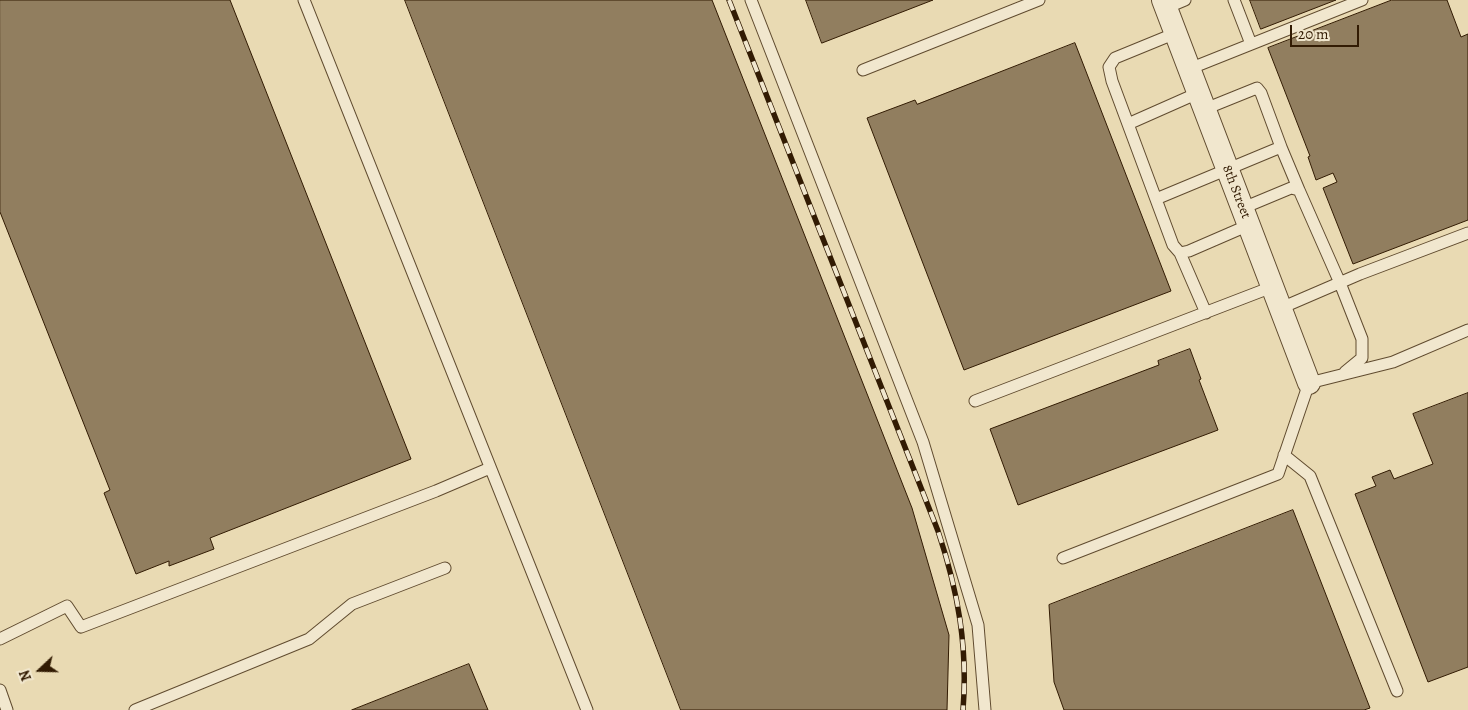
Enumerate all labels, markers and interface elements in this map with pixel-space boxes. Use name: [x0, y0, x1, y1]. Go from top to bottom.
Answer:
scale bar: [1293, 15, 1362, 47]
text: 20 m: [1298, 24, 1329, 44]
street label: 8th Street: [1218, 163, 1254, 221]
north arrow: [15, 645, 65, 695]
text: N: [15, 667, 36, 684]

